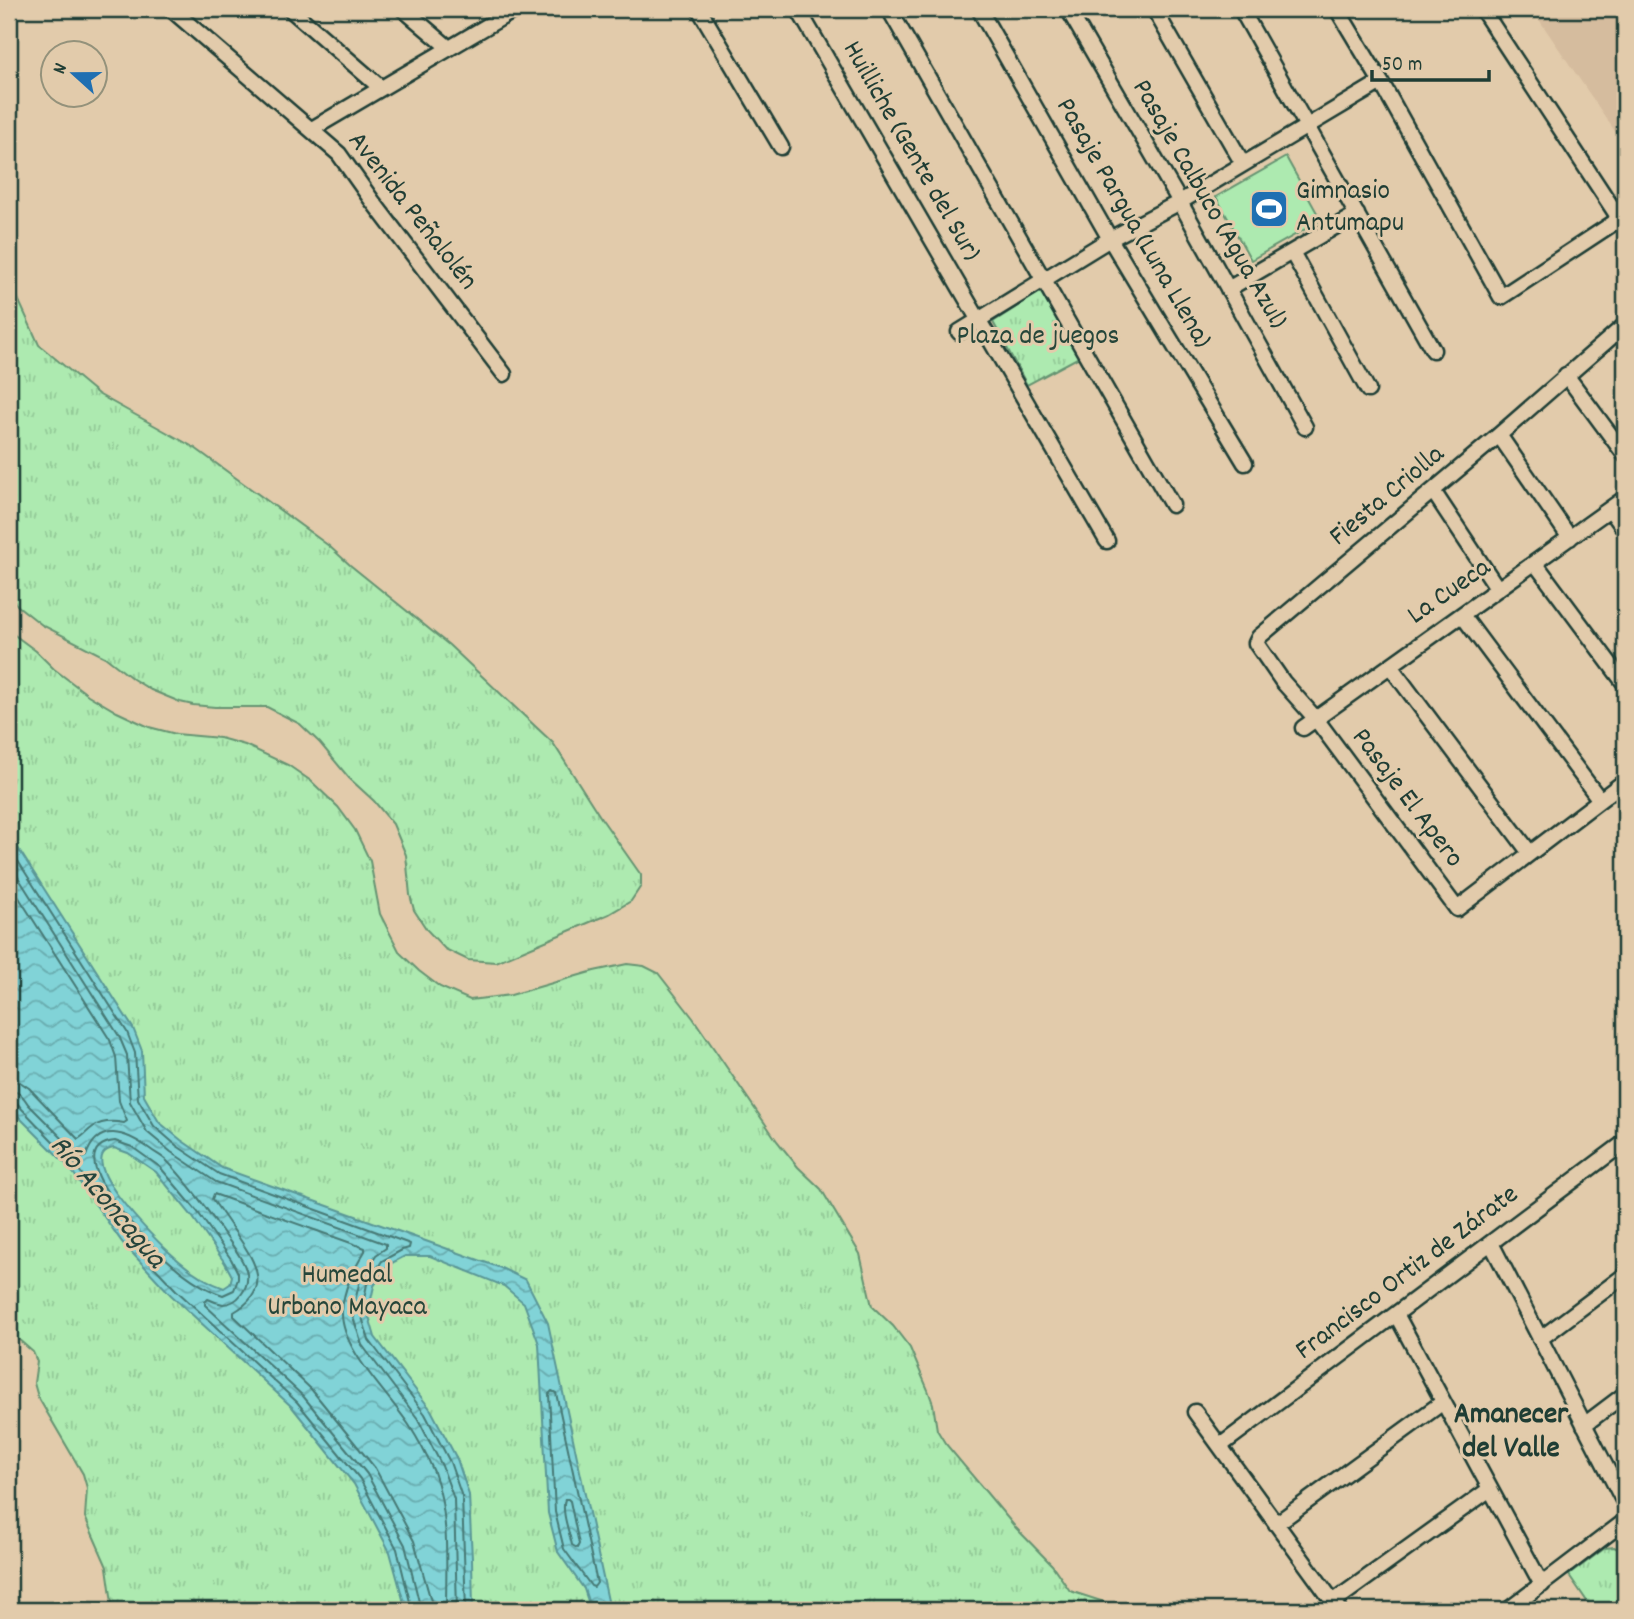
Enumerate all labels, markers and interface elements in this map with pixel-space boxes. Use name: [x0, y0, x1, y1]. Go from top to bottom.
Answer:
street label: Huilliche (Gente del Sur): [831, 34, 989, 270]
north arrow: [38, 38, 108, 108]
scale bar: [1372, 38, 1489, 82]
text: 50 m: [1382, 51, 1422, 81]
text: N: [47, 60, 76, 78]
street label: Pasaje Calbuco (Agua Azul): [1120, 73, 1296, 337]
street label: Pasaje Pargua (Luna Llena): [1044, 91, 1220, 357]
street label: Avenida Peñalolén: [336, 124, 486, 300]
place label: Gimnasio Antumapu: [1296, 173, 1404, 245]
sports icon: Gimnasio Antumapu: [1248, 188, 1290, 230]
park label: Plaza de juegos: [957, 318, 1119, 358]
street label: Fiesta Criolla: [1322, 436, 1455, 557]
street label: La Cueca: [1400, 549, 1501, 636]
street label: Pasaje El Apero: [1340, 721, 1472, 877]
water label: Río Aconcagua: [37, 1127, 176, 1280]
street label: Francisco Ortiz de Zárate: [1288, 1177, 1528, 1371]
park label: Humedal Urbano Mayaca: [267, 1257, 428, 1329]
district label: Amanecer del Valle: [1454, 1395, 1569, 1472]

